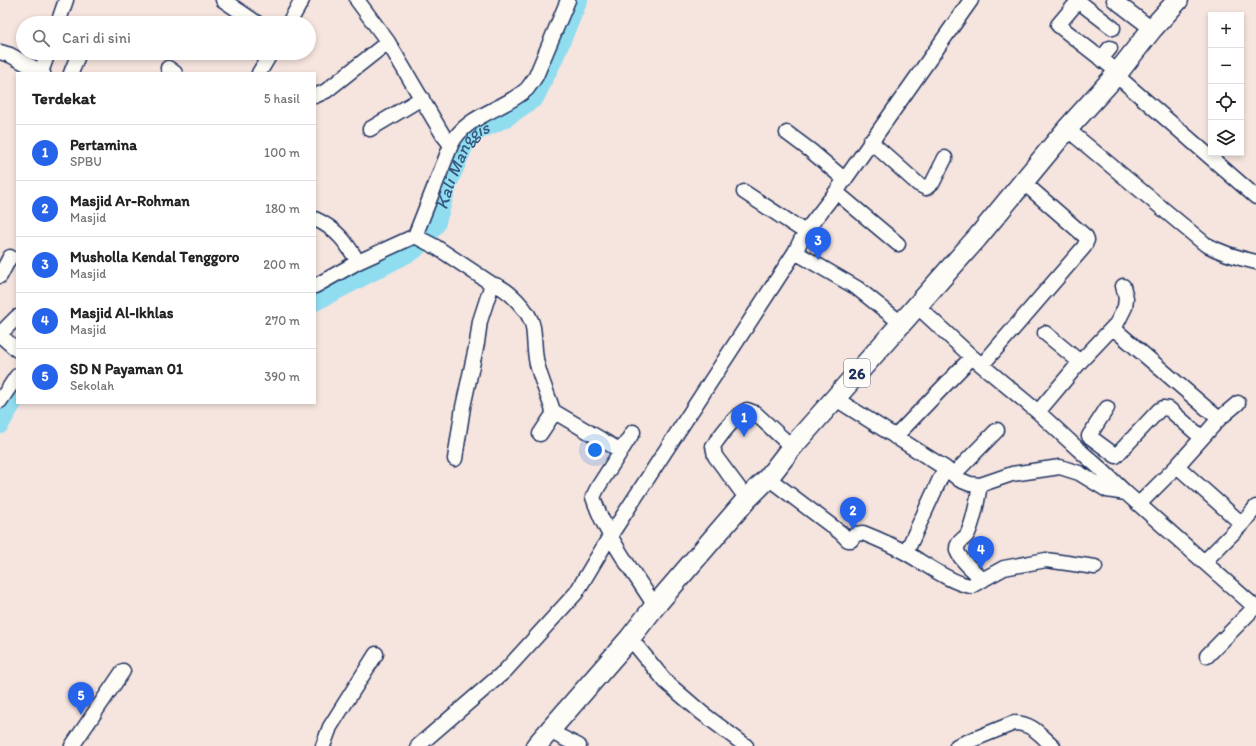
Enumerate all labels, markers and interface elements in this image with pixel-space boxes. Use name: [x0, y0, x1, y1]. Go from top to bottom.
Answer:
map controls: [1208, 12, 1244, 156]
button: +: [1208, 12, 1244, 48]
search box: [16, 16, 316, 60]
icon: search: [30, 27, 52, 49]
text: Cari di sini: [62, 29, 131, 47]
button: −: [1208, 48, 1244, 84]
button: locate: [1208, 84, 1244, 120]
text: Terdekat: [32, 88, 96, 108]
text: 5 hasil: [264, 91, 300, 106]
water label: Kali Manggis: [430, 116, 494, 212]
button: layers: [1208, 120, 1244, 156]
text: Pertamina: [70, 136, 137, 154]
text: 1: [42, 145, 48, 160]
text: 100 m: [264, 145, 300, 160]
text: SPBU: [70, 154, 102, 169]
text: Masjid Ar-Rohman: [70, 192, 190, 210]
text: 2: [42, 201, 48, 216]
text: 180 m: [265, 201, 300, 216]
text: Masjid: [70, 210, 106, 225]
pin: 3: [805, 227, 831, 260]
text: Musholla Kendal Tenggoro: [70, 248, 240, 266]
text: 3: [41, 257, 49, 272]
text: 200 m: [263, 257, 300, 272]
text: Masjid: [70, 266, 106, 281]
text: Masjid Al-Ikhlas: [70, 304, 174, 322]
text: 4: [41, 313, 49, 328]
text: 270 m: [265, 313, 300, 328]
text: Masjid: [70, 322, 106, 337]
road number: 26: [844, 359, 870, 387]
text: SD N Payaman 01: [70, 360, 183, 378]
text: 5: [42, 369, 48, 384]
text: 390 m: [264, 369, 300, 384]
text: Sekolah: [70, 378, 114, 393]
pin: 1: [731, 404, 757, 437]
your location: [585, 440, 605, 460]
pin: 2: [840, 497, 866, 530]
pin: 4: [968, 536, 994, 569]
pin: 5: [68, 682, 94, 715]

